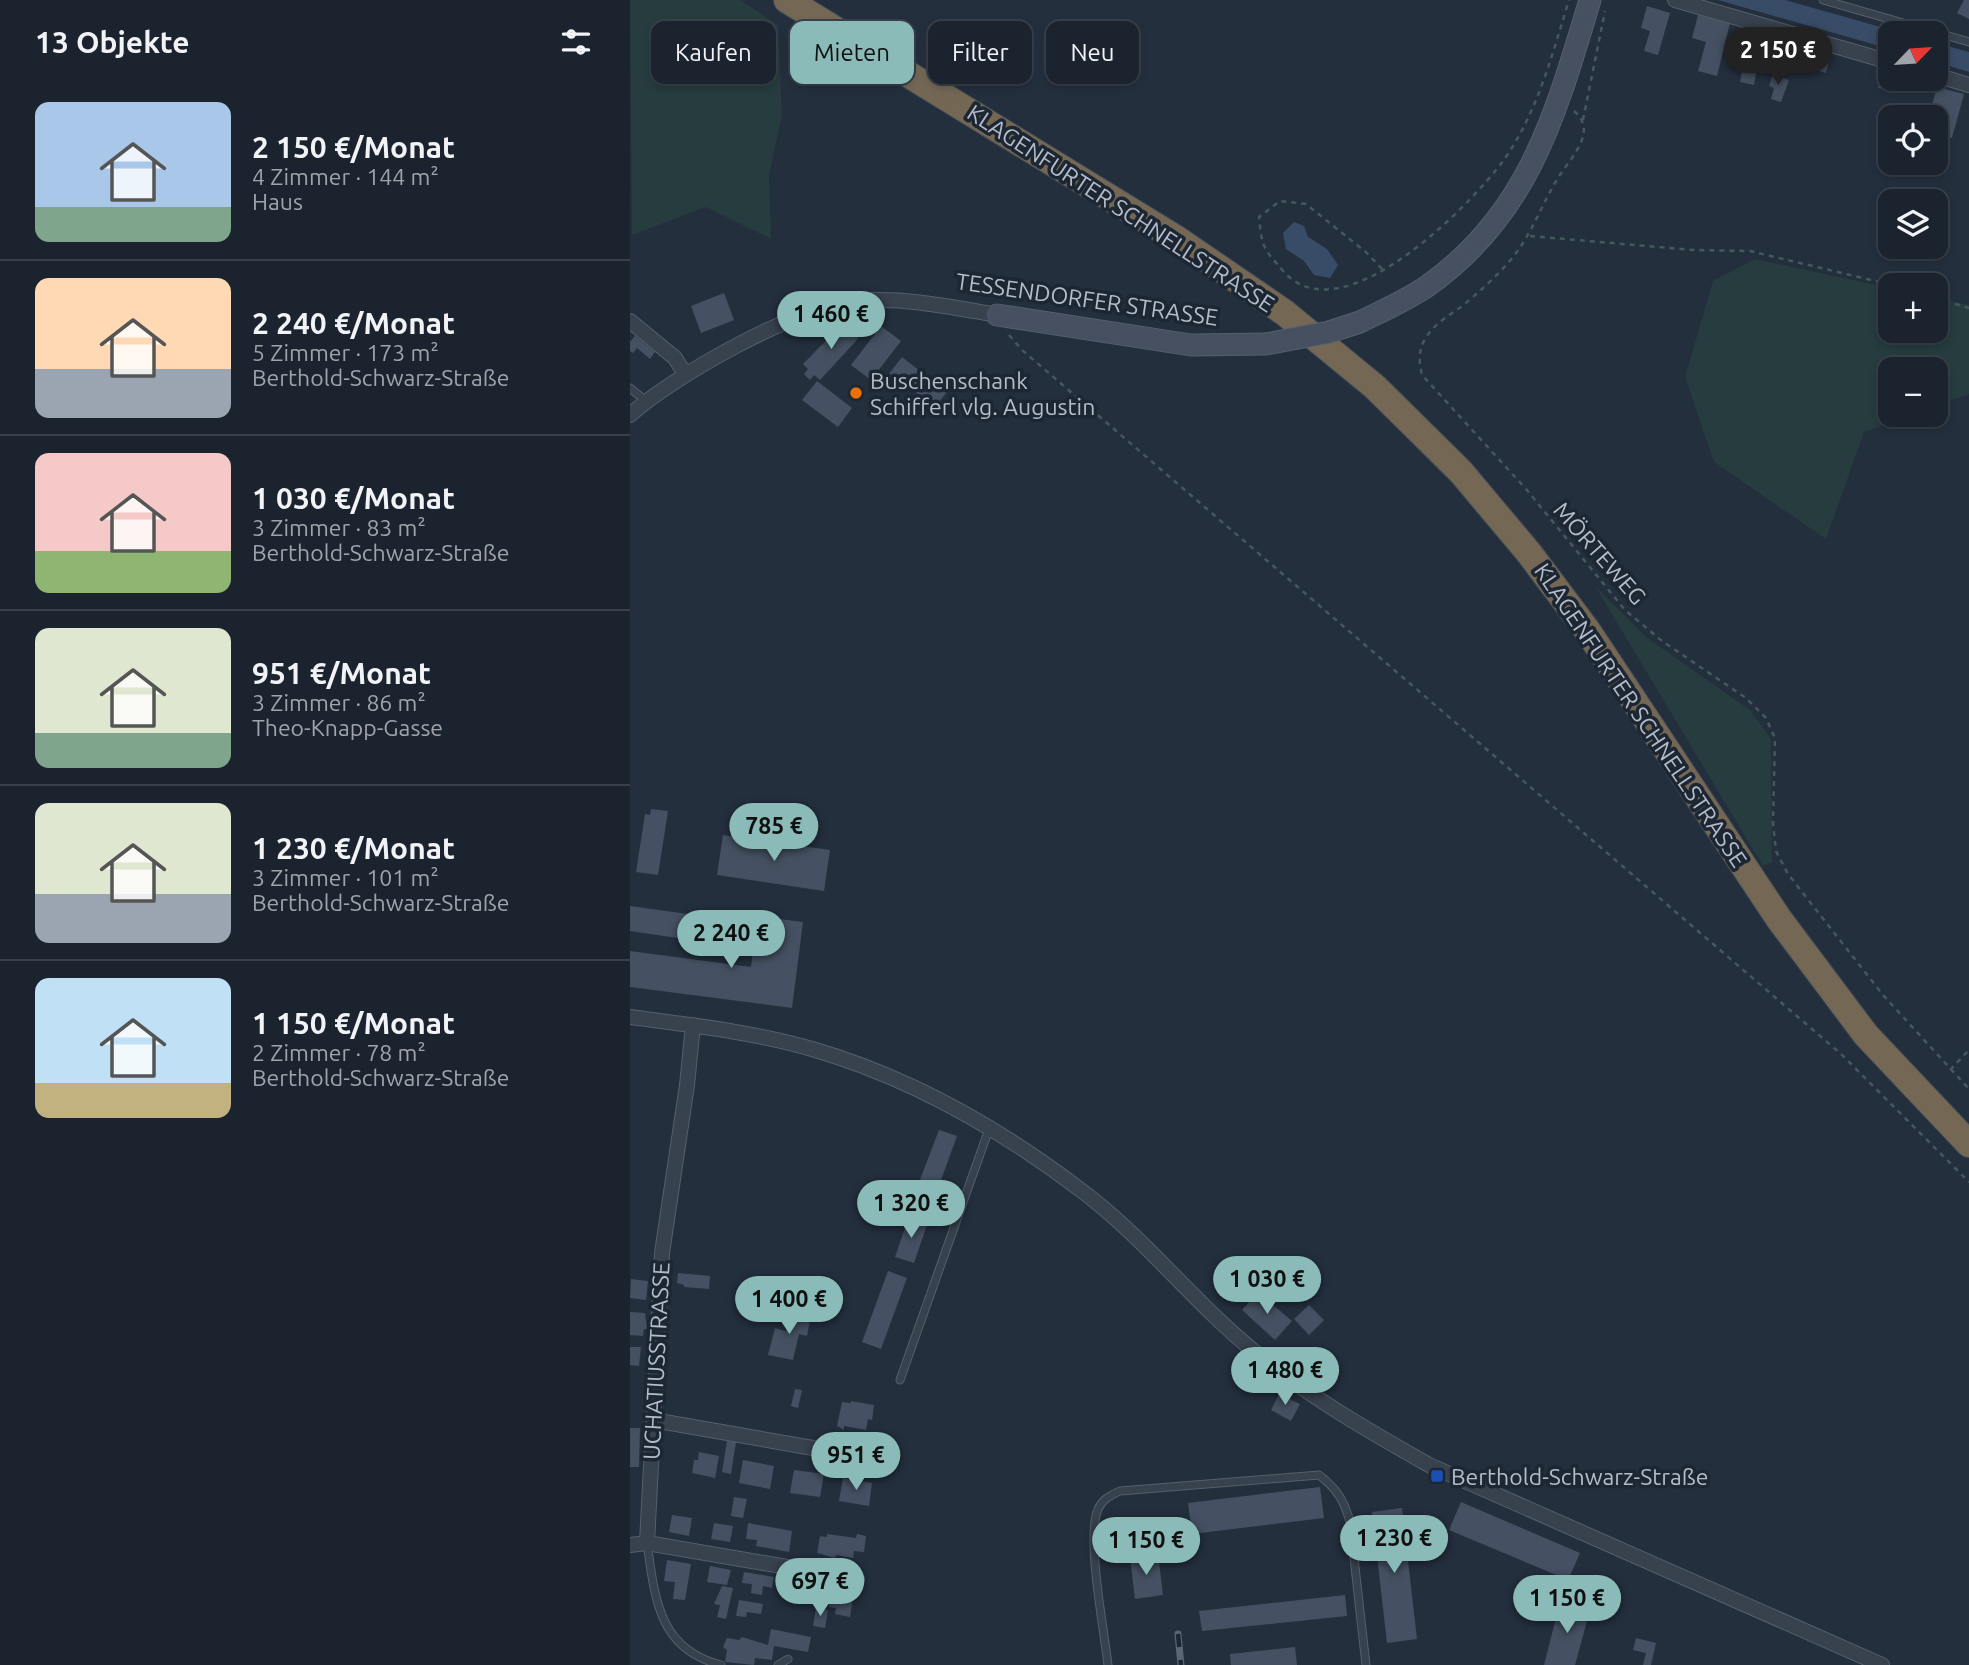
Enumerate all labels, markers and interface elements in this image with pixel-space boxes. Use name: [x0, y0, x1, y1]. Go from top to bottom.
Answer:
chip: Kaufen: [651, 21, 776, 84]
chip: Mieten: [790, 21, 914, 84]
chip: Filter: [928, 21, 1032, 84]
chip: Neu: [1046, 21, 1139, 84]
north arrow: [1878, 21, 1948, 91]
map controls: [1878, 21, 1948, 427]
icon: filters: [557, 23, 595, 61]
text: 13 Objekte: [35, 25, 190, 59]
pin: 2 150 €: [1713, 28, 1843, 87]
text: 2 150 €: [1740, 37, 1816, 62]
street label: KLAGENFURTER SCHNELLSTRASSE: [963, 99, 1279, 317]
button: locate: [1878, 105, 1948, 175]
icon: home: [91, 130, 175, 214]
text: 2 150 €/Monat: [252, 130, 455, 164]
text: 4 Zimmer · 144 m²: [252, 164, 439, 189]
text: Haus: [252, 189, 303, 214]
button: layers: [1878, 189, 1948, 259]
street label: TESSENDORFER STRASSE: [954, 268, 1220, 330]
button: +: [1878, 273, 1948, 343]
pin: 1 460 €: [766, 292, 896, 351]
text: 1 460 €: [793, 301, 869, 326]
icon: home: [91, 306, 175, 390]
text: 2 240 €/Monat: [252, 306, 455, 340]
text: 5 Zimmer · 173 m²: [252, 340, 439, 365]
button: −: [1878, 357, 1948, 427]
text: Berthold-Schwarz-Straße: [252, 365, 509, 390]
place label: Buschenschank Schifferl vlg. Augustin: [870, 368, 1095, 419]
marker: Buschenschank Schifferl vlg. Augustin: [848, 385, 864, 401]
icon: home: [91, 481, 175, 565]
text: 1 030 €/Monat: [252, 481, 455, 515]
street label: MÖRTEWEG: [1549, 497, 1651, 609]
text: 3 Zimmer · 83 m²: [252, 515, 426, 540]
text: Berthold-Schwarz-Straße: [252, 540, 509, 565]
street label: KLAGENFURTER SCHNELLSTRASSE: [1530, 559, 1752, 871]
icon: home: [91, 656, 175, 740]
text: 951 €/Monat: [252, 656, 431, 690]
text: 3 Zimmer · 86 m²: [252, 690, 426, 715]
text: Theo-Knapp-Gasse: [252, 715, 443, 740]
pin: 785 €: [725, 804, 823, 863]
text: 785 €: [745, 813, 803, 838]
icon: home: [91, 831, 175, 915]
text: 1 230 €/Monat: [252, 831, 455, 865]
text: 3 Zimmer · 101 m²: [252, 865, 439, 890]
text: Berthold-Schwarz-Straße: [252, 890, 509, 915]
pin: 2 240 €: [666, 911, 796, 970]
text: 2 240 €: [693, 920, 769, 945]
icon: home: [91, 1006, 175, 1090]
text: 1 150 €/Monat: [252, 1006, 455, 1040]
text: 2 Zimmer · 78 m²: [252, 1040, 426, 1065]
text: Berthold-Schwarz-Straße: [252, 1065, 509, 1090]
pin: 1 320 €: [846, 1180, 976, 1240]
text: 1 320 €: [873, 1190, 949, 1215]
pin: 1 030 €: [1202, 1256, 1332, 1316]
street label: UCHATIUSSTRASSE: [638, 1261, 674, 1461]
text: 1 030 €: [1229, 1266, 1305, 1291]
pin: 1 400 €: [724, 1276, 854, 1336]
text: 1 400 €: [751, 1286, 827, 1311]
pin: 1 480 €: [1220, 1348, 1350, 1407]
text: 1 480 €: [1247, 1357, 1323, 1382]
pin: 951 €: [807, 1432, 905, 1492]
text: 951 €: [827, 1442, 885, 1467]
place label: Berthold-Schwarz-Straße: [1451, 1464, 1708, 1489]
marker: Berthold-Schwarz-Straße: [1429, 1468, 1445, 1484]
pin: 1 230 €: [1329, 1516, 1459, 1575]
pin: 1 150 €: [1081, 1518, 1211, 1577]
text: 1 230 €: [1356, 1525, 1432, 1550]
text: 1 150 €: [1108, 1527, 1184, 1552]
pin: 697 €: [771, 1558, 869, 1618]
text: 697 €: [791, 1568, 849, 1593]
pin: 1 150 €: [1502, 1576, 1632, 1635]
text: 1 150 €: [1529, 1585, 1605, 1610]

